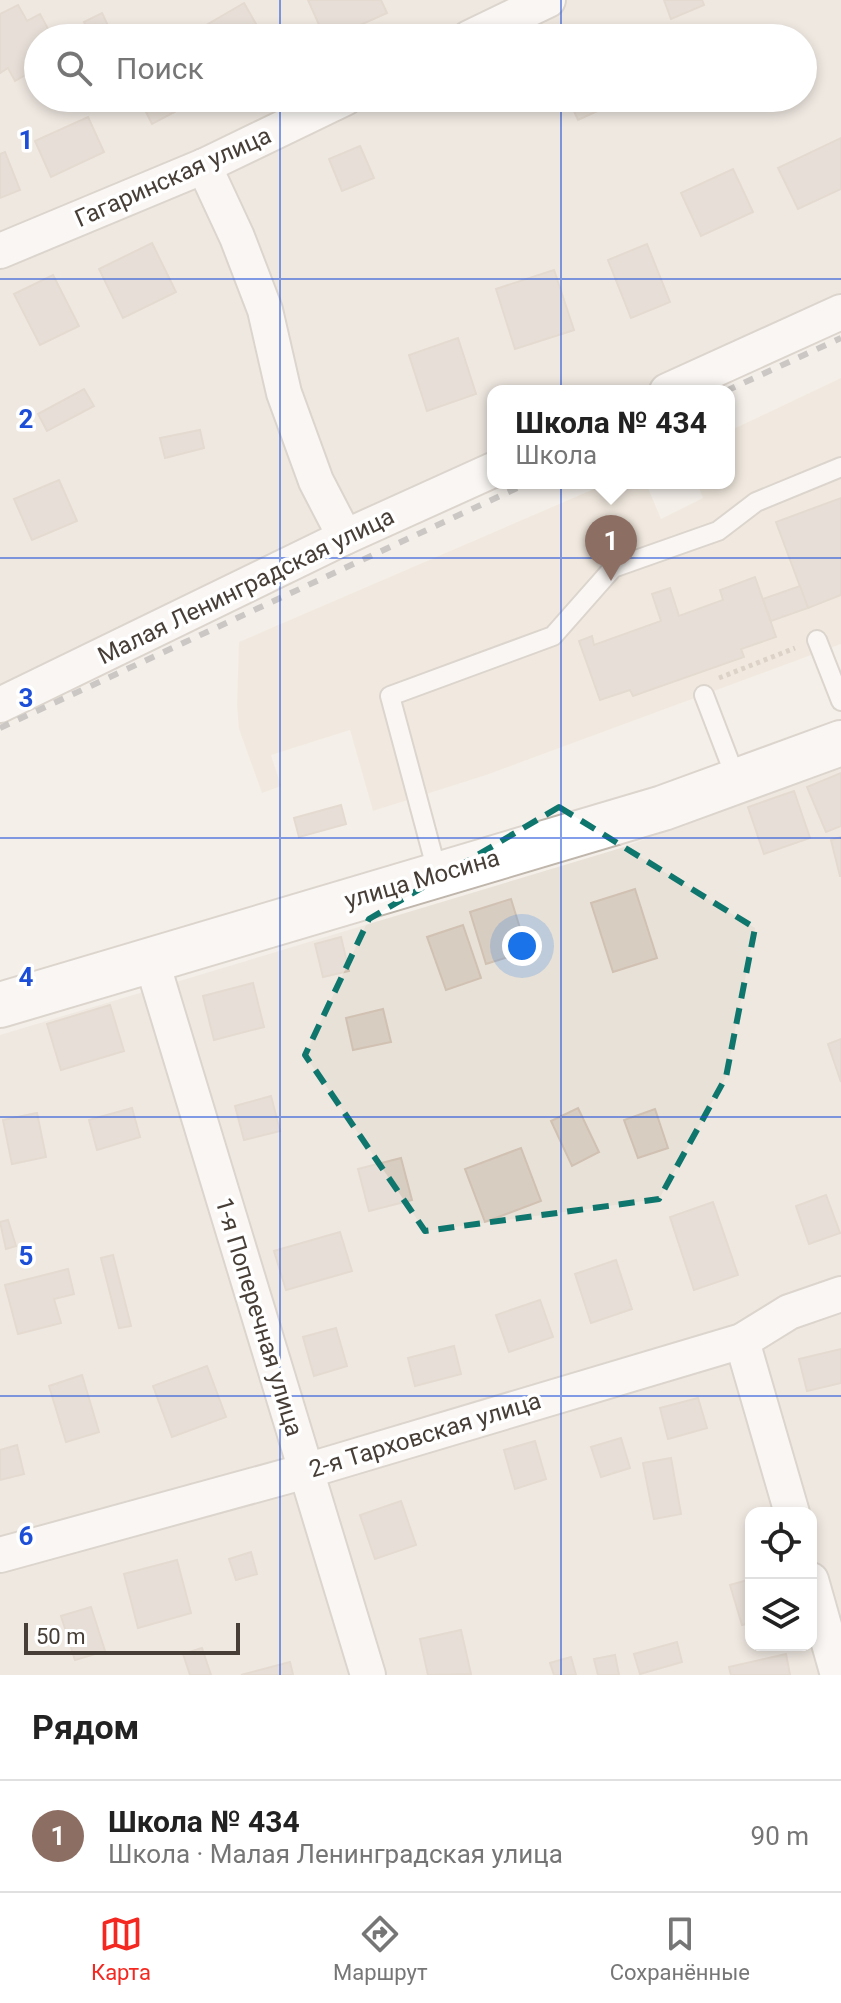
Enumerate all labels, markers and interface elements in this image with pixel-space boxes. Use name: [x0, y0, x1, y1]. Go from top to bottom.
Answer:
search box: [24, 24, 817, 112]
icon: search: [52, 46, 96, 90]
text: Поиск: [116, 51, 204, 86]
street label: Гагаринская улица: [71, 121, 275, 233]
text: 1: [19, 125, 33, 155]
popup: [487, 385, 735, 489]
text: 2: [19, 404, 33, 434]
text: Школа № 434: [515, 405, 707, 440]
text: Школа: [515, 440, 597, 470]
street label: Малая Ленинградская улица: [93, 502, 399, 670]
pin: 1: [585, 515, 637, 581]
text: 3: [19, 683, 33, 713]
street label: улица Мосина: [341, 844, 503, 914]
your location: [502, 926, 542, 966]
text: 4: [19, 962, 34, 992]
street label: 1-я Поперечная улица: [209, 1194, 309, 1440]
text: 5: [19, 1241, 33, 1271]
street label: 2-я Тарховская улица: [306, 1386, 544, 1484]
map controls: [745, 1507, 817, 1651]
button: locate: [745, 1507, 817, 1579]
text: 6: [19, 1521, 34, 1551]
button: layers: [745, 1579, 817, 1651]
scale bar: [24, 1619, 240, 1655]
text: 50 m: [36, 1624, 85, 1649]
text: Рядом: [32, 1707, 139, 1747]
text: Школа № 434: [108, 1804, 300, 1839]
text: 1: [51, 1821, 65, 1851]
text: 90 m: [751, 1821, 809, 1851]
text: Школа · Малая Ленинградская улица: [108, 1839, 563, 1869]
tab: Карта: [91, 1912, 151, 1985]
tab: Маршрут: [333, 1912, 428, 1985]
tab: Сохранённые: [610, 1912, 750, 1985]

